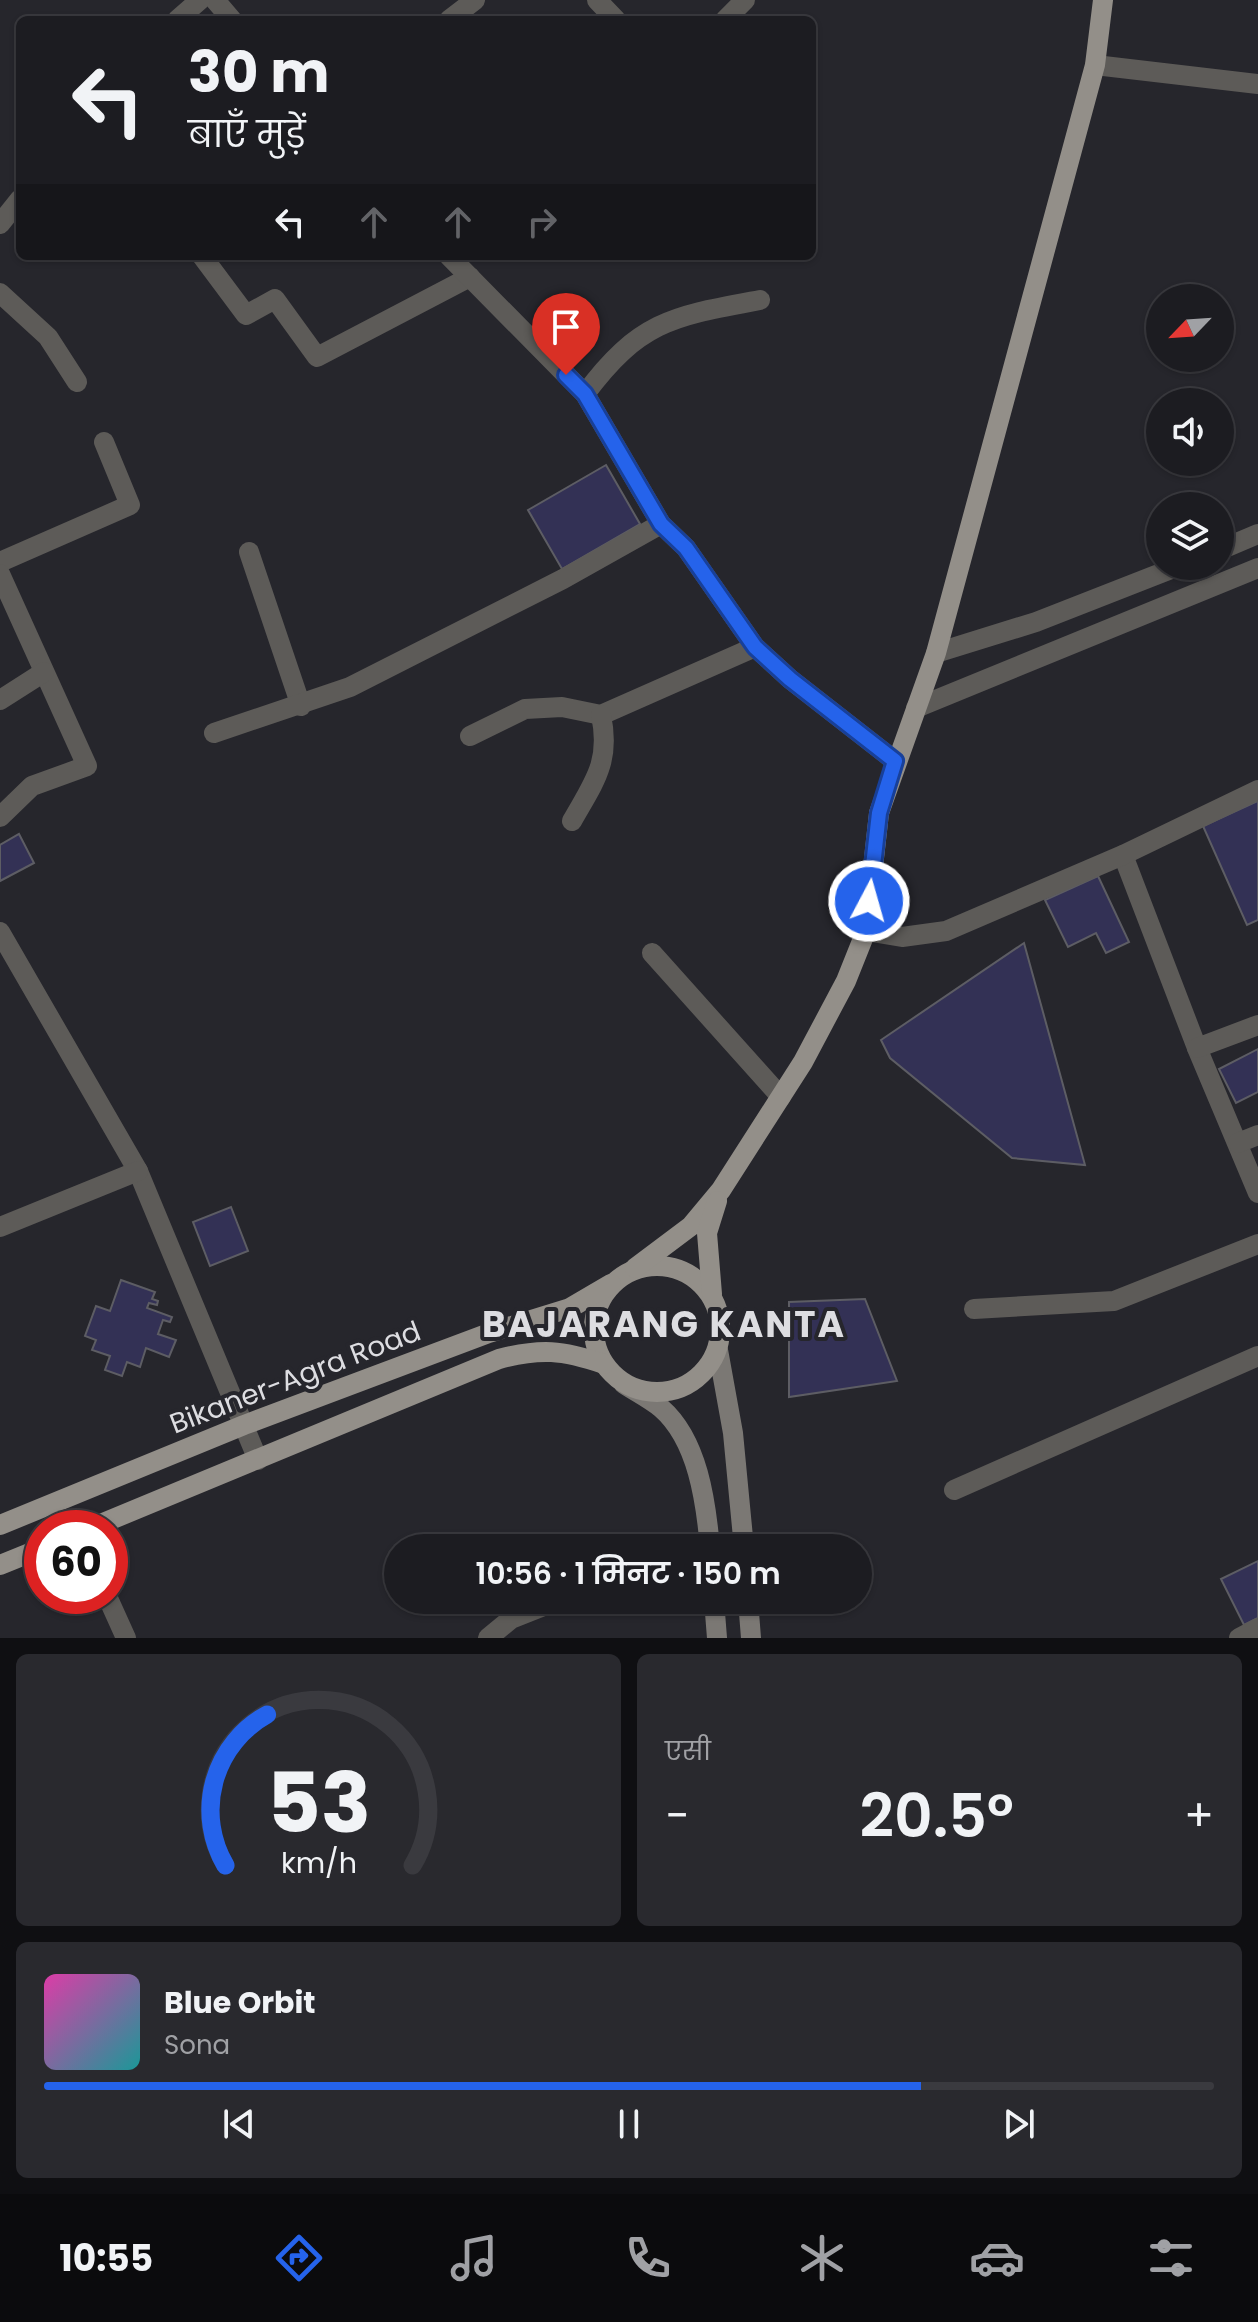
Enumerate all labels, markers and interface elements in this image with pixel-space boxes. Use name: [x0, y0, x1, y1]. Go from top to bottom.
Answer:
text: 30 m: [188, 33, 330, 112]
icon: left: [56, 48, 160, 152]
text: बाएँ मुड़ें: [188, 109, 305, 160]
icon: left: [268, 200, 312, 244]
icon: ahead: [352, 200, 396, 244]
icon: ahead: [436, 200, 480, 244]
icon: right: [520, 200, 564, 244]
north arrow: [1146, 284, 1234, 372]
map controls: [1146, 284, 1234, 580]
pin: [532, 293, 600, 375]
icon: arrive: [544, 305, 588, 349]
button: sound: [1146, 388, 1234, 476]
button: layers: [1146, 492, 1234, 580]
position arrow: [827, 859, 911, 943]
district label: BAJARANG KANTA: [482, 1299, 846, 1350]
street label: Bikaner-Agra Road: [164, 1312, 426, 1443]
speed limit sign: 60: [24, 1510, 128, 1614]
text: 10:56 · 1 मिनट · 150 m: [475, 1552, 781, 1595]
text: एसी: [665, 1733, 711, 1769]
text: 53: [266, 1745, 371, 1861]
text: 20.5°: [860, 1774, 1014, 1858]
text: −: [665, 1785, 689, 1846]
text: +: [1184, 1785, 1214, 1846]
text: km/h: [280, 1843, 357, 1883]
text: Blue Orbit: [164, 1981, 316, 2024]
text: Sona: [164, 2027, 230, 2063]
icon: previous: [217, 2102, 261, 2146]
icon: pause: [607, 2102, 651, 2146]
icon: next: [997, 2102, 1041, 2146]
icon: directions: [271, 2230, 327, 2286]
icon: music: [446, 2230, 502, 2286]
icon: phone: [620, 2230, 676, 2286]
icon: climate: [794, 2230, 850, 2286]
icon: car: [969, 2230, 1025, 2286]
icon: filters: [1143, 2230, 1199, 2286]
text: 10:55: [59, 2233, 153, 2284]

